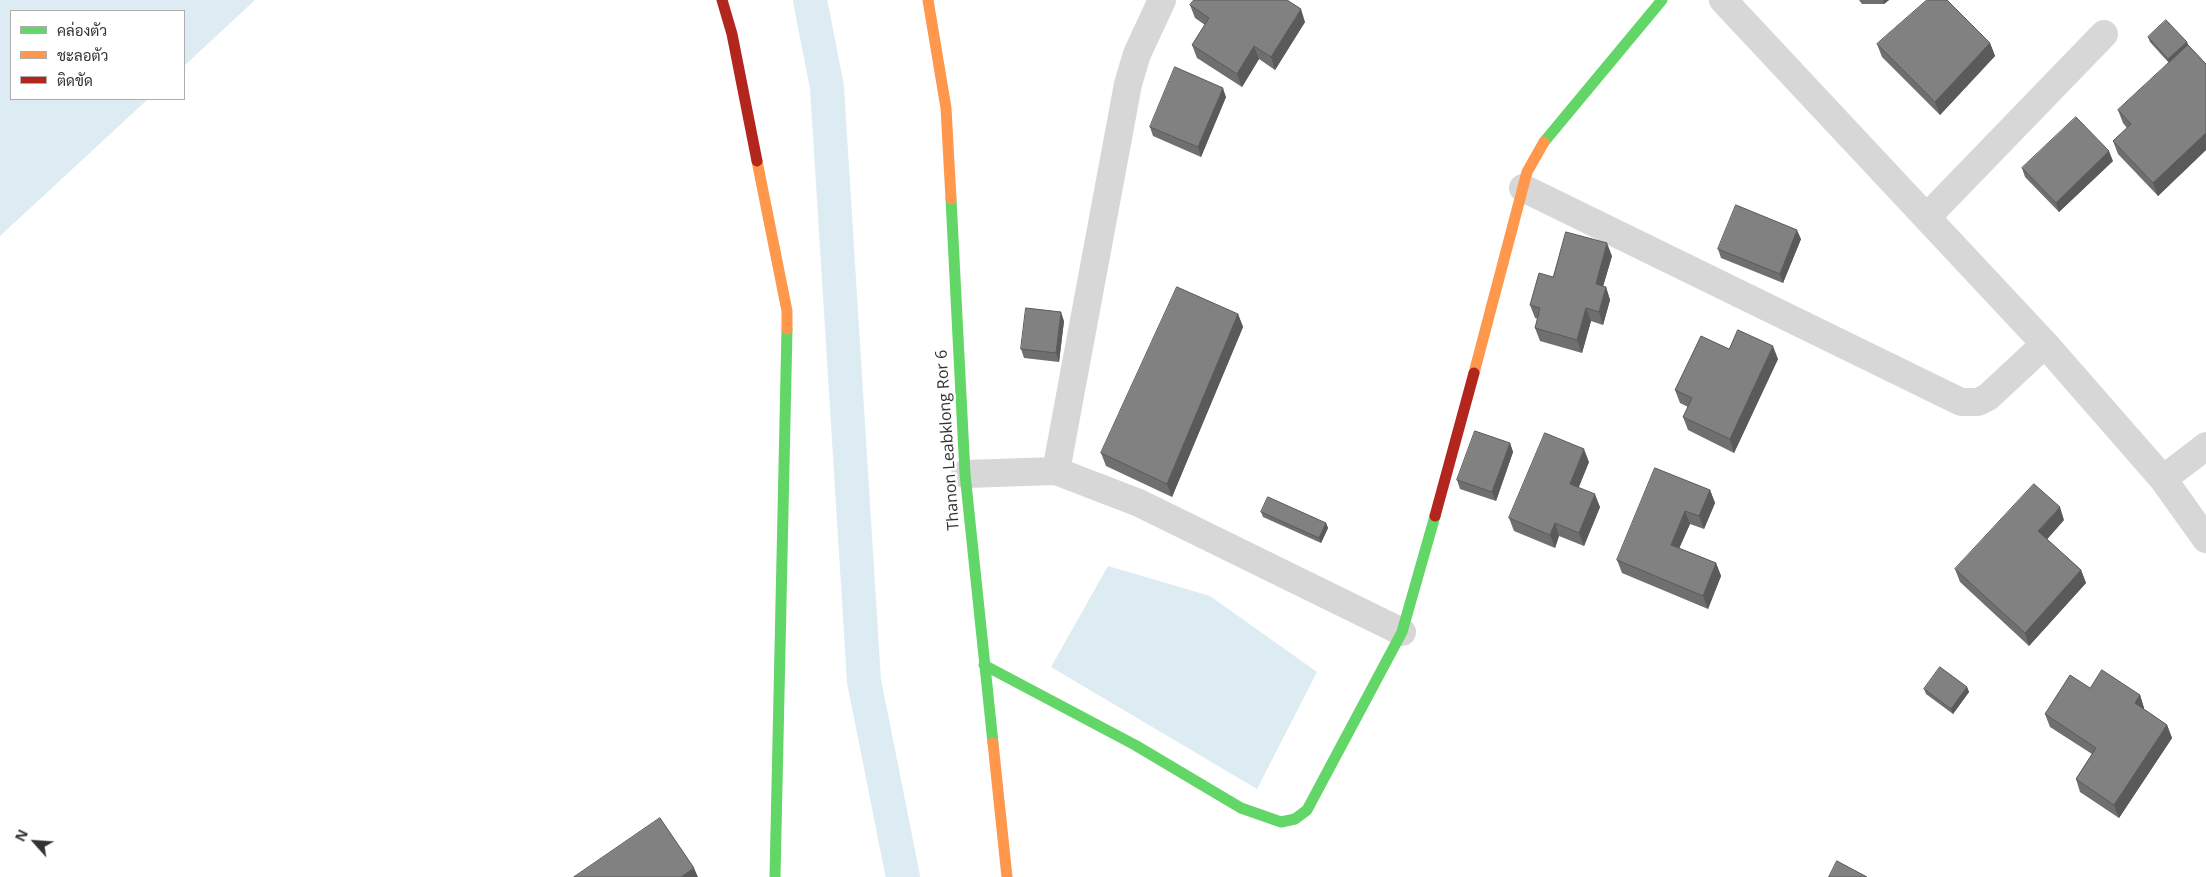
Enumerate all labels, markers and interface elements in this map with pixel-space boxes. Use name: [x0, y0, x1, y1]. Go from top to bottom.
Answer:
legend: [10, 10, 185, 100]
text: คล่องตัว: [57, 20, 107, 40]
text: ชะลอตัว: [57, 45, 108, 65]
text: ติดขัด: [57, 70, 93, 90]
street label: Thanon Leabklong Ror 6: [932, 349, 964, 531]
north arrow: [10, 817, 60, 867]
text: N: [10, 826, 32, 844]

